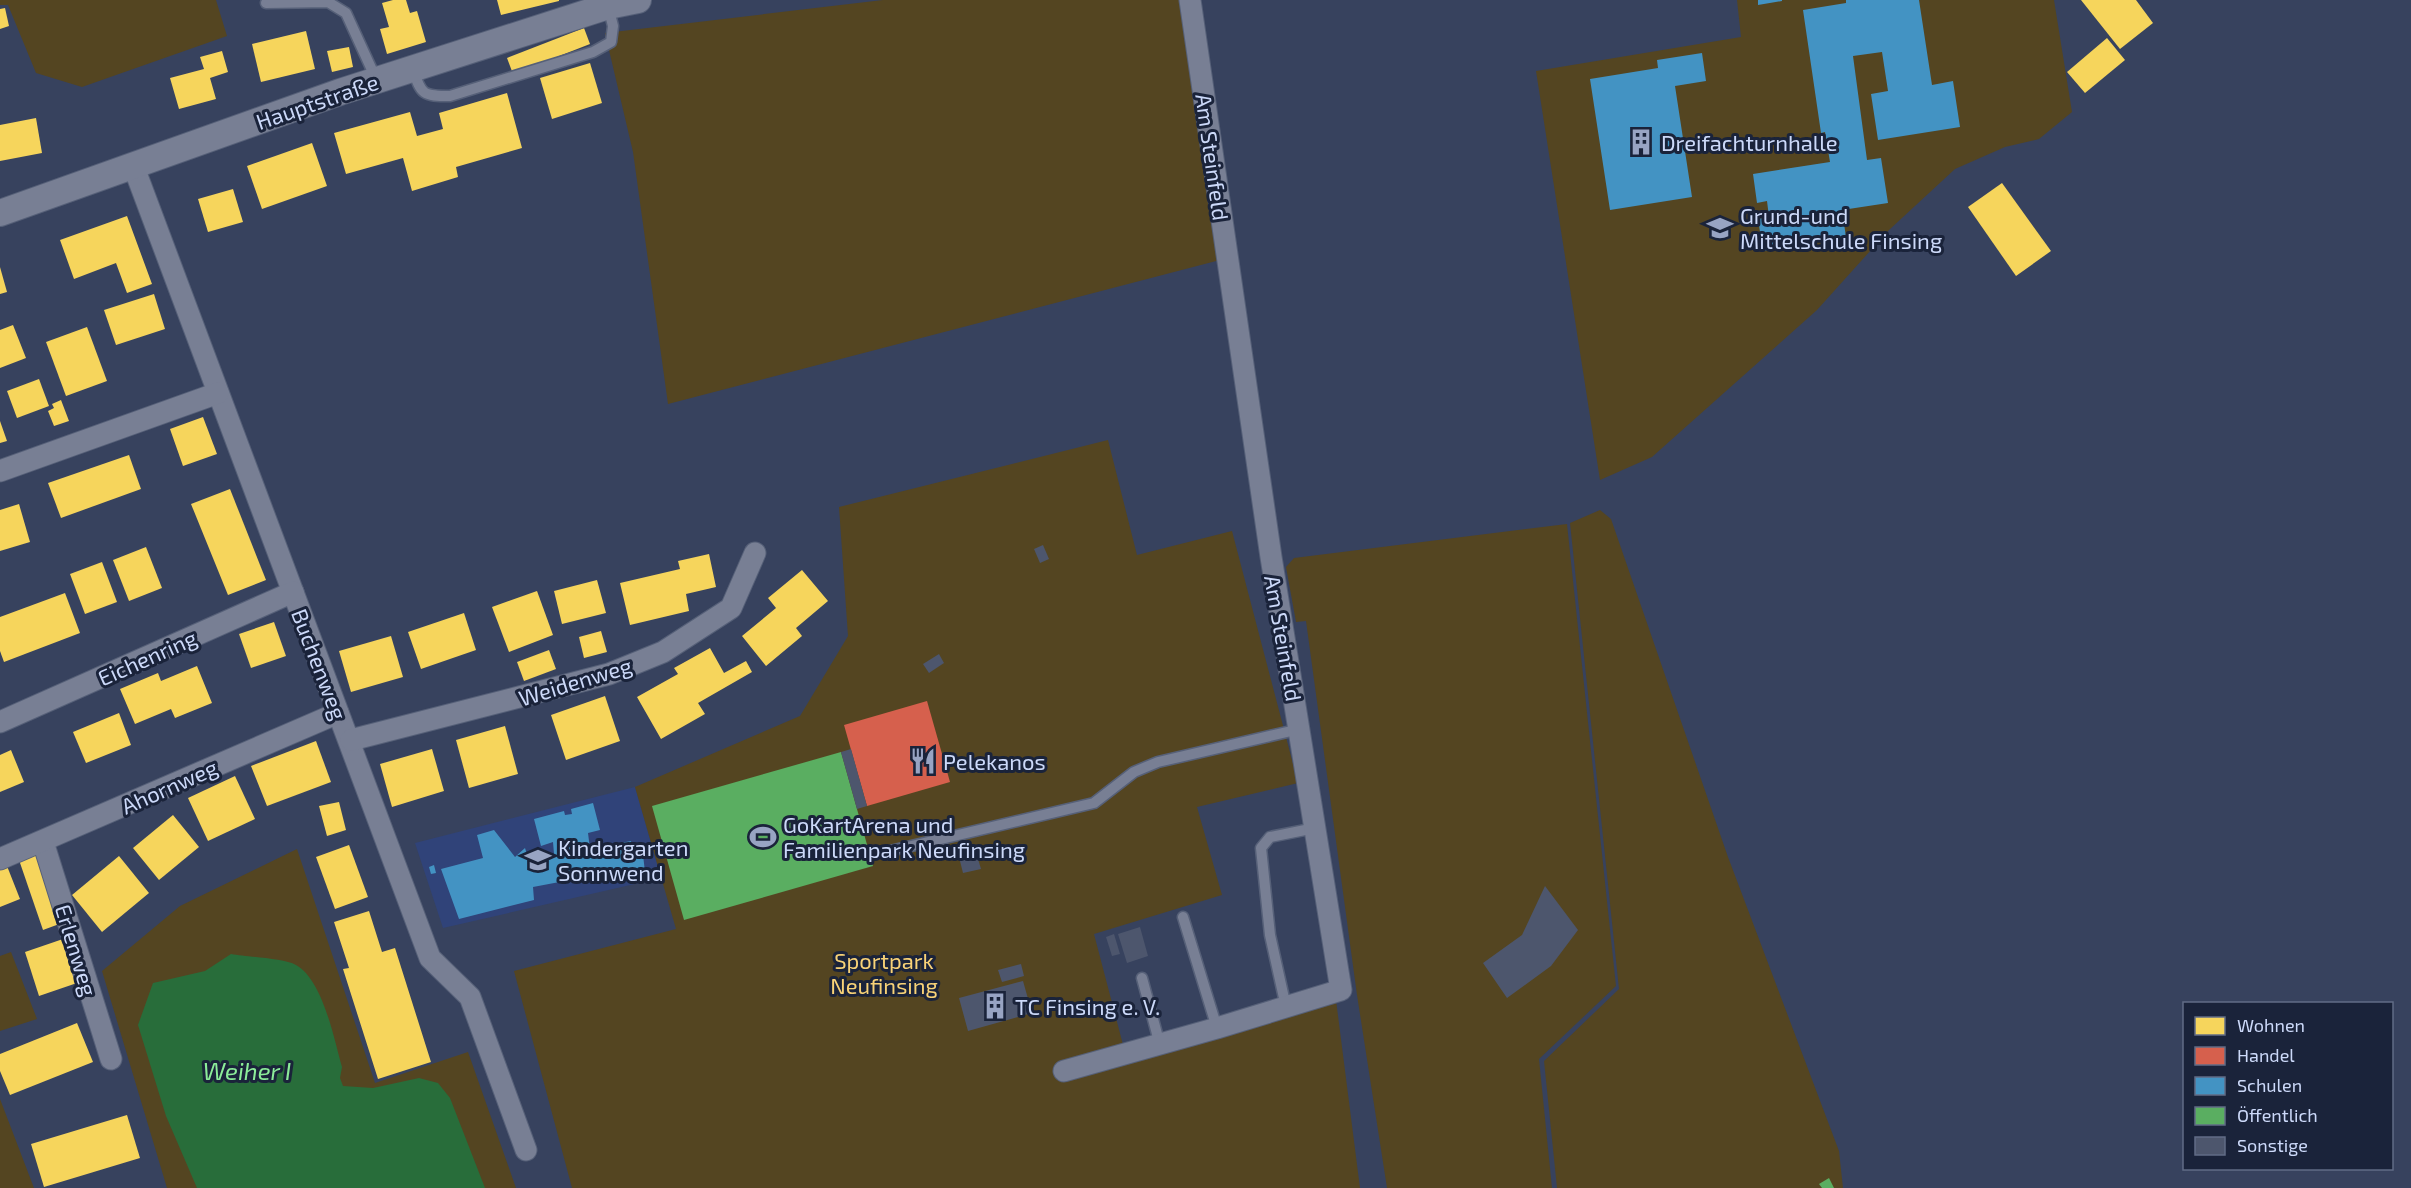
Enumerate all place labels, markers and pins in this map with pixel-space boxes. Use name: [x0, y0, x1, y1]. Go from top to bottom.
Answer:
building icon: Dreifachturnhalle: [1626, 127, 1656, 157]
place label: Dreifachturnhalle: [1661, 129, 1838, 155]
place label: Grund-und Mittelschule Finsing: [1740, 202, 1942, 253]
school or university icon: Grund-und Mittelschule Finsing: [1705, 213, 1735, 243]
restaurant icon: Pelekanos: [908, 746, 938, 776]
place label: Pelekanos: [943, 748, 1046, 774]
place label: GoKartArena und Familienpark Neufinsing: [783, 811, 1025, 862]
sports icon: GoKartArena und Familienpark Neufinsing: [748, 822, 778, 852]
place label: Kindergarten Sonnwend: [558, 834, 688, 885]
school or university icon: Kindergarten Sonnwend: [523, 845, 553, 875]
building icon: TC Finsing e. V.: [980, 991, 1010, 1021]
place label: TC Finsing e. V.: [1015, 993, 1160, 1019]

